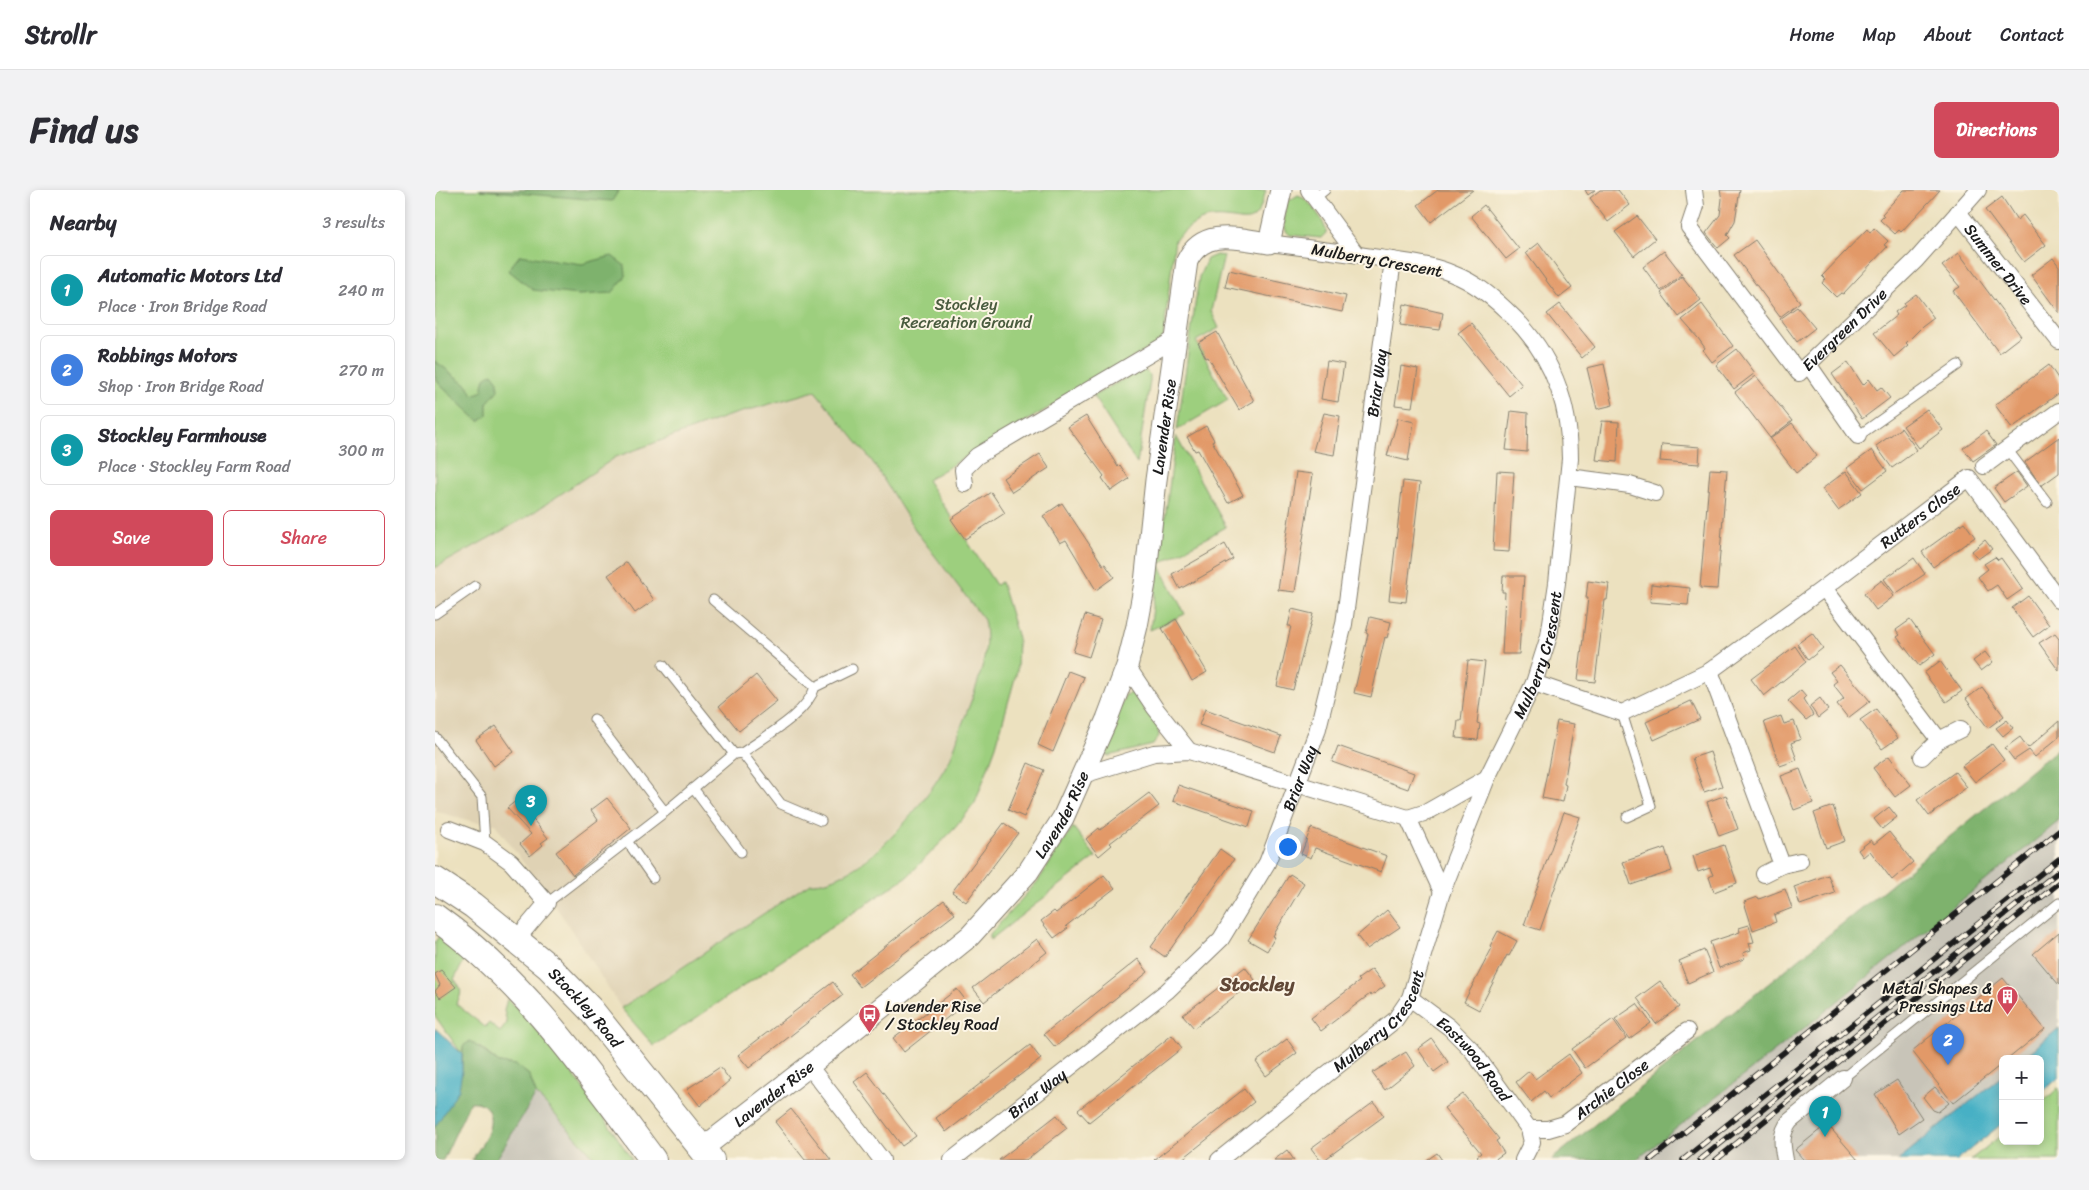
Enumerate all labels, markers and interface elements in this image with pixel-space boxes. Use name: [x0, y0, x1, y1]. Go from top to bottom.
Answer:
text: Strollr: [25, 14, 96, 56]
text: Home: [1790, 19, 1835, 51]
text: Map: [1863, 19, 1896, 51]
text: About: [1924, 19, 1972, 51]
text: Contact: [2000, 19, 2064, 51]
text: Find us: [30, 99, 138, 161]
button: Directions: [1934, 102, 2059, 158]
text: Nearby: [50, 204, 116, 242]
text: 3 results: [322, 208, 385, 237]
street label: Summer Drive: [1957, 216, 2040, 312]
street label: Mulberry Crescent: [1309, 234, 1445, 286]
text: Automatic Motors Ltd: [98, 259, 281, 292]
text: 1: [64, 276, 70, 305]
text: 240 m: [338, 276, 384, 305]
street label: Evergreen Drive: [1794, 280, 1894, 378]
park label: Stockley Recreation Ground: [901, 290, 1033, 337]
text: Place · Iron Bridge Road: [98, 292, 267, 321]
text: Robbings Motors: [98, 339, 237, 372]
street label: Briar Way: [1357, 346, 1396, 419]
text: 2: [62, 356, 72, 385]
text: 270 m: [339, 356, 384, 385]
text: Shop · Iron Bridge Road: [98, 372, 263, 401]
street label: Lavender Rise: [1142, 377, 1185, 476]
text: Stockley Farmhouse: [98, 419, 266, 452]
text: 3: [63, 436, 71, 465]
text: 300 m: [339, 436, 384, 465]
text: Place · Stockley Farm Road: [98, 452, 290, 481]
street label: Rutters Close: [1873, 475, 1967, 556]
button: Save: [50, 510, 213, 566]
button: Share: [223, 510, 385, 566]
street label: Mulberry Crescent: [1504, 589, 1570, 724]
street label: Briar Way: [1274, 740, 1325, 815]
street label: Lavender Rise: [1026, 766, 1097, 864]
pin: 3: [515, 785, 547, 826]
your location: [1275, 834, 1301, 860]
street label: Stockley Road: [541, 960, 631, 1055]
street label: Mulberry Crescent: [1326, 966, 1432, 1079]
district label: Stockley: [1219, 968, 1295, 1001]
place label: Metal Shapes & Pressings Ltd: [1882, 974, 1994, 1021]
building icon: Metal Shapes & Pressings Ltd: [1996, 985, 2020, 1016]
place label: Lavender Rise / Stockley Road: [885, 992, 1000, 1039]
bus stop icon: Lavender Rise / Stockley Road: [857, 1003, 881, 1034]
street label: Eastwood Road: [1430, 1008, 1520, 1109]
pin: 2: [1932, 1024, 1964, 1065]
street label: Archie Close: [1567, 1050, 1655, 1128]
street label: Lavender Rise: [726, 1053, 820, 1135]
map controls: [1999, 1055, 2044, 1145]
button: +: [1999, 1055, 2044, 1100]
street label: Briar Way: [1001, 1060, 1073, 1126]
pin: 1: [1809, 1096, 1841, 1137]
button: −: [1999, 1100, 2044, 1145]

